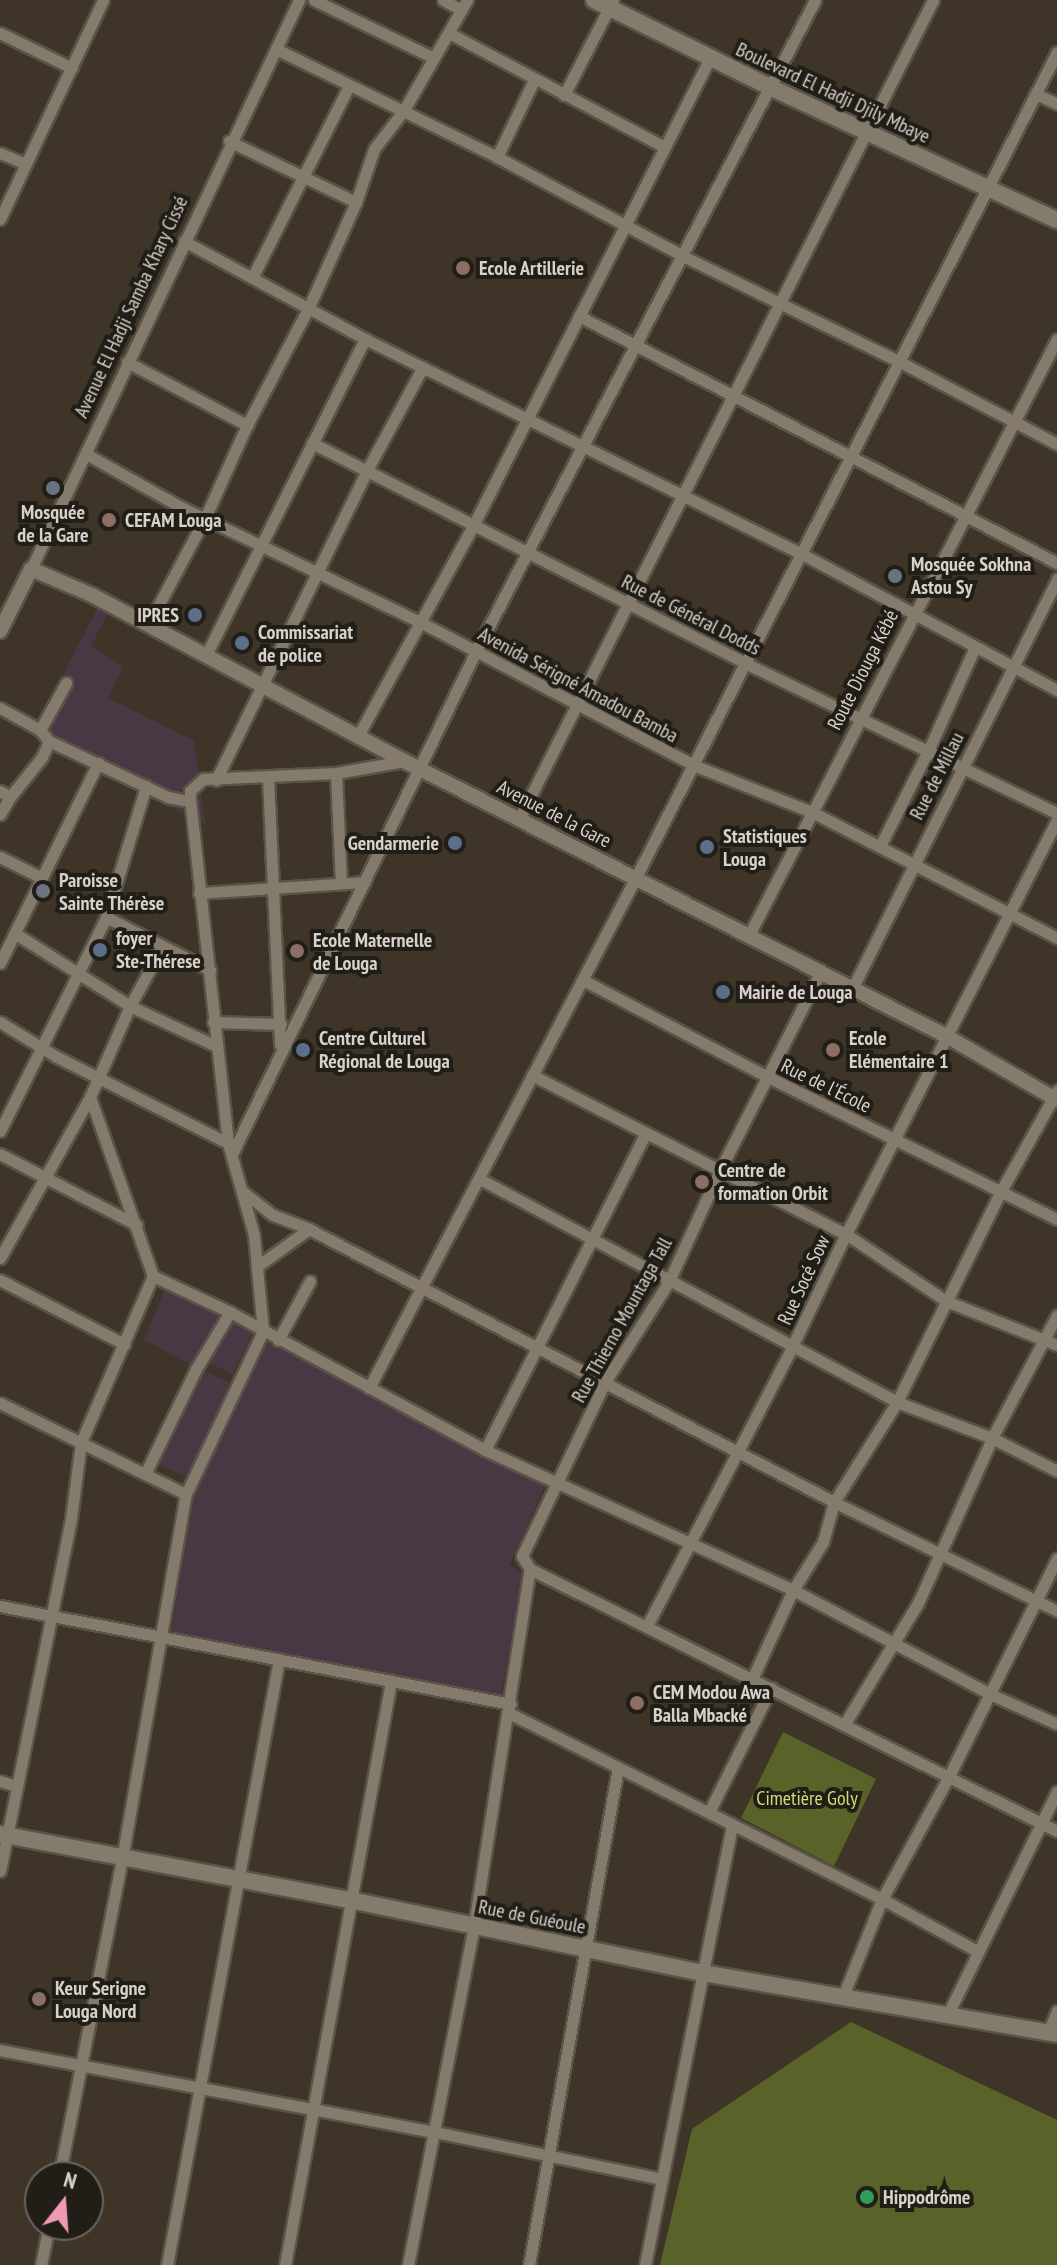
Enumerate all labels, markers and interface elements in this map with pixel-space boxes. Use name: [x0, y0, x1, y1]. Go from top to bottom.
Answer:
street label: Boulevard El Hadji Djily Mbaye: [732, 37, 934, 149]
street label: Avenue El Hadji Samba Khary Cissé: [69, 192, 193, 422]
place label: Ecole Artillerie: [479, 256, 585, 280]
marker: Ecole Artillerie: [454, 259, 472, 277]
marker: Mosquée de la Gare: [44, 479, 62, 497]
place label: Mosquée de la Gare: [17, 500, 89, 547]
place label: CEFAM Louga: [125, 508, 221, 532]
marker: CEFAM Louga: [100, 511, 118, 529]
place label: Mosquée Sokhna Astou Sy: [911, 552, 1031, 599]
marker: Mosquée Sokhna Astou Sy: [886, 567, 904, 585]
street label: Rue de Général Dodds: [618, 570, 764, 660]
place label: IPRES: [137, 603, 179, 627]
marker: IPRES: [186, 606, 204, 624]
street label: Route Diouga Kébé: [823, 606, 903, 734]
place label: Commissariat de police: [258, 620, 353, 667]
street label: Avenida Sérigné Amadou Bamba: [474, 622, 682, 748]
marker: Commissariat de police: [233, 634, 251, 652]
street label: Rue de Millau: [905, 728, 969, 824]
street label: Avenue de la Gare: [493, 775, 615, 853]
place label: Statistiques Louga: [723, 824, 807, 871]
place label: Gendarmerie: [348, 831, 439, 855]
marker: Gendarmerie: [446, 834, 464, 852]
marker: Statistiques Louga: [698, 838, 716, 856]
place label: Paroisse Sainte Thérèse: [59, 868, 165, 915]
marker: Paroisse Sainte Thérèse: [34, 882, 52, 900]
place label: foyer Ste-Thérese: [116, 926, 201, 973]
place label: Ecole Maternelle de Louga: [313, 928, 432, 975]
marker: foyer Ste-Thérese: [91, 941, 109, 959]
marker: Ecole Maternelle de Louga: [288, 942, 306, 960]
place label: Mairie de Louga: [739, 980, 853, 1004]
marker: Mairie de Louga: [714, 983, 732, 1001]
place label: Centre Culturel Régional de Louga: [319, 1026, 450, 1073]
place label: Ecole Elémentaire 1: [849, 1026, 948, 1073]
marker: Centre Culturel Régional de Louga: [294, 1041, 312, 1059]
marker: Ecole Elémentaire 1: [824, 1041, 842, 1059]
street label: Rue de l'École: [777, 1054, 875, 1118]
place label: Centre de formation Orbit: [718, 1158, 828, 1205]
marker: Centre de formation Orbit: [693, 1173, 711, 1191]
street label: Rue Socé Sow: [773, 1231, 835, 1329]
street label: Rue Thierno Mountaga Tall: [566, 1233, 678, 1407]
place label: CEM Modou Awa Balla Mbacké: [653, 1680, 771, 1727]
marker: CEM Modou Awa Balla Mbacké: [628, 1694, 646, 1712]
park label: Cimetière Goly: [756, 1786, 858, 1810]
street label: Rue de Guéoule: [476, 1895, 588, 1939]
place label: Keur Serigne Louga Nord: [55, 1976, 146, 2023]
marker: Keur Serigne Louga Nord: [30, 1990, 48, 2008]
north arrow: [24, 2161, 104, 2241]
text: N: [61, 2165, 80, 2195]
place label: Hippodrôme: [883, 2185, 970, 2209]
marker: Hippodrôme: [858, 2188, 876, 2206]

